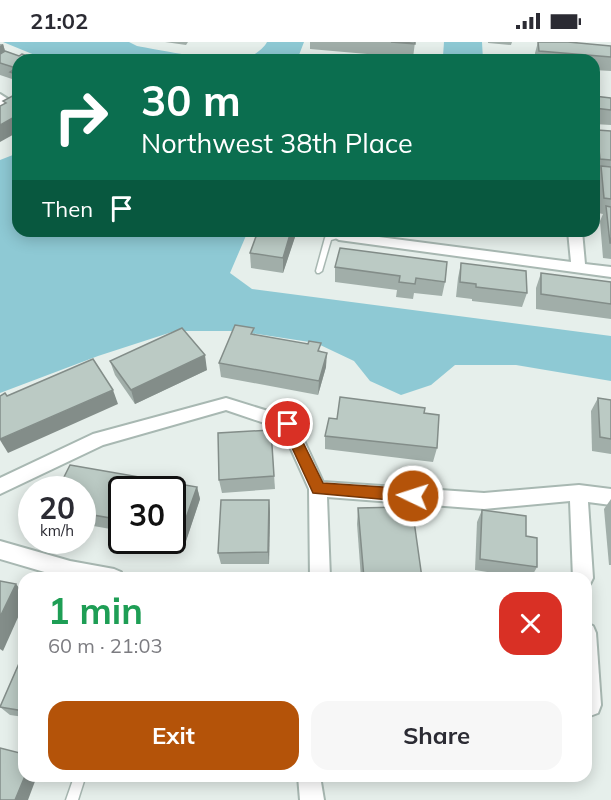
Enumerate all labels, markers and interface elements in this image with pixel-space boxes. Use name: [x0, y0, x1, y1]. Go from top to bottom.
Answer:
text: 21:02: [30, 7, 88, 35]
text: 30 m: [141, 74, 241, 127]
icon: right: [42, 78, 120, 156]
text: Northwest 38th Place: [141, 126, 413, 160]
icon: arrive: [105, 192, 138, 225]
text: Then: [42, 195, 93, 223]
pin: [262, 398, 313, 449]
icon: arrive: [271, 407, 304, 440]
position arrow: [381, 464, 445, 528]
speed limit sign: 30: [108, 476, 186, 554]
text: 20: [39, 489, 75, 527]
text: km/h: [40, 521, 74, 540]
text: 1 min: [48, 588, 143, 633]
button: close: [499, 592, 562, 655]
text: 60 m · 21:03: [48, 633, 162, 658]
button: Exit: [48, 701, 299, 770]
button: Share: [311, 701, 562, 770]

